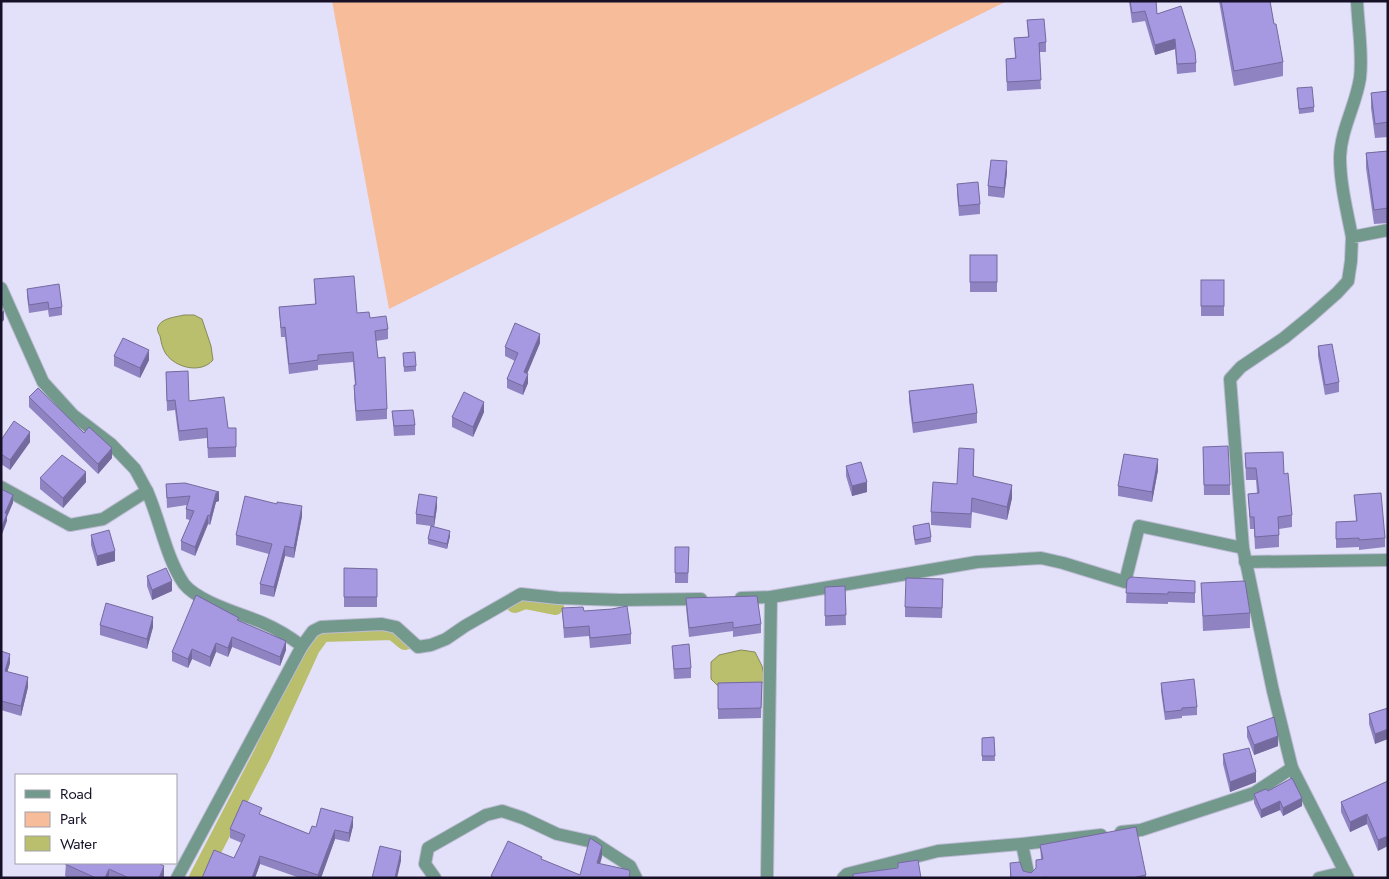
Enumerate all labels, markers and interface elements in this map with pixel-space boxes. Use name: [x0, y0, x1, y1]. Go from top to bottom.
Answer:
legend: [15, 774, 178, 864]
text: Road: [60, 783, 92, 805]
text: Park: [60, 808, 87, 830]
text: Water: [60, 833, 98, 855]

